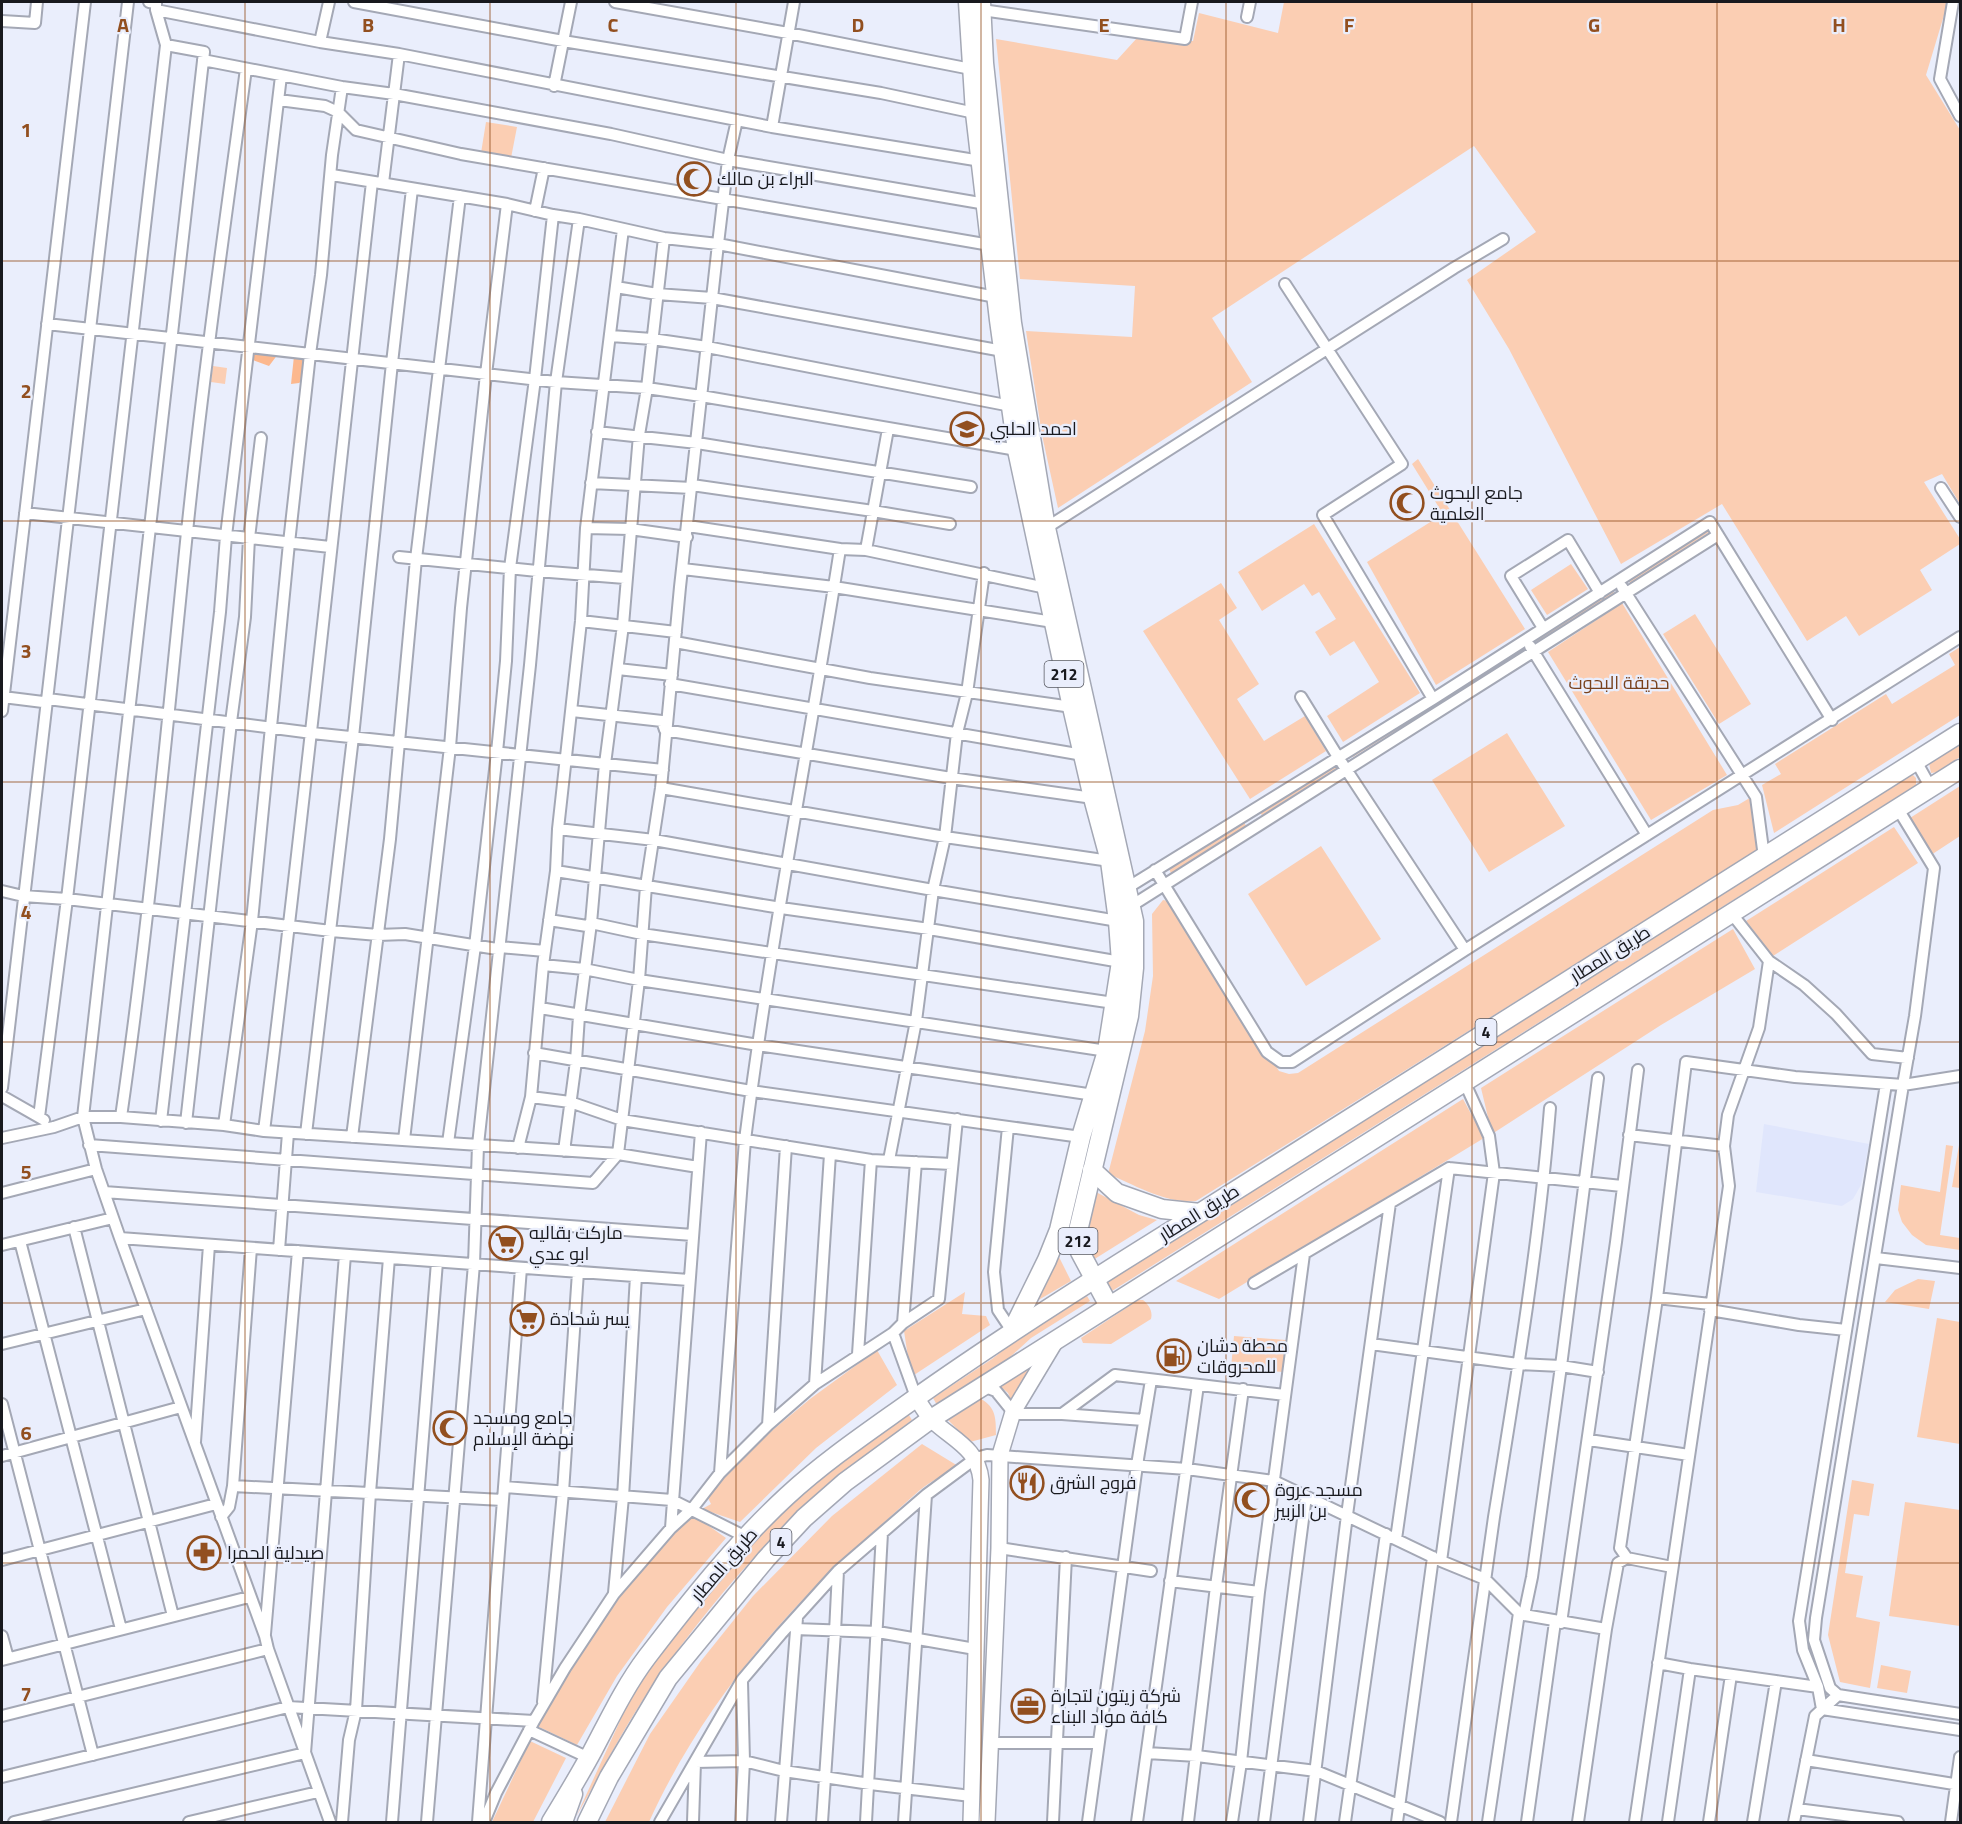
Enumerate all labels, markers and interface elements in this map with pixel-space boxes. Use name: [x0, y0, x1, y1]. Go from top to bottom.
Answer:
text: A: [117, 9, 129, 40]
text: B: [362, 9, 374, 40]
text: C: [608, 9, 619, 40]
text: D: [852, 9, 864, 40]
text: E: [1098, 9, 1110, 40]
text: F: [1344, 9, 1355, 40]
text: G: [1588, 9, 1600, 40]
text: H: [1832, 9, 1846, 40]
text: 1: [20, 114, 32, 145]
mosque icon: البراء بن مالك: [676, 161, 712, 197]
place label: البراء بن مالك: [717, 165, 814, 192]
text: 2: [20, 375, 32, 406]
school or university icon: احمد الحلبي: [949, 411, 985, 447]
place label: احمد الحلبي: [990, 415, 1077, 443]
place label: جامع البحوث العلمية: [1430, 479, 1523, 527]
mosque icon: جامع البحوث العلمية: [1389, 485, 1425, 521]
text: 3: [20, 635, 32, 666]
road number: 212: [1044, 661, 1084, 687]
park label: حديقة البحوث: [1569, 669, 1669, 696]
text: 4: [20, 896, 32, 927]
street label: طريق المطار: [1563, 918, 1655, 990]
road number: 4: [1476, 1019, 1496, 1045]
text: 5: [20, 1156, 32, 1187]
street label: طريق المطار: [1152, 1177, 1244, 1249]
place label: ماركت بقاليه ابو عدي: [529, 1219, 623, 1268]
supermarket icon: ماركت بقاليه ابو عدي: [488, 1225, 524, 1261]
road number: 212: [1058, 1228, 1098, 1254]
supermarket icon: يسر شحادة: [509, 1301, 545, 1337]
place label: يسر شحادة: [550, 1305, 630, 1332]
place label: محطة دشان للمحروقات: [1197, 1332, 1288, 1380]
fuel station icon: محطة دشان للمحروقات: [1156, 1338, 1192, 1374]
place label: جامع ومسجد نهضة الإسلام: [473, 1404, 574, 1452]
mosque icon: جامع ومسجد نهضة الإسلام: [432, 1410, 468, 1446]
text: 6: [20, 1417, 32, 1448]
restaurant icon: فروج الشرق: [1009, 1465, 1045, 1501]
place label: فروج الشرق: [1050, 1469, 1136, 1496]
place label: مسجد عروة بن الزبير: [1274, 1476, 1363, 1524]
mosque icon: مسجد عروة بن الزبير: [1234, 1482, 1270, 1518]
street label: طريق المطار: [683, 1522, 764, 1608]
road number: 4: [770, 1529, 792, 1555]
pharmacy icon: صيدلية الحمرا: [186, 1535, 222, 1571]
place label: صيدلية الحمرا: [227, 1539, 324, 1566]
text: 7: [20, 1678, 32, 1709]
place label: شركة زيتون لتجارة كافة مواد البناء: [1051, 1682, 1181, 1730]
office icon: شركة زيتون لتجارة كافة مواد البناء: [1010, 1688, 1046, 1724]

